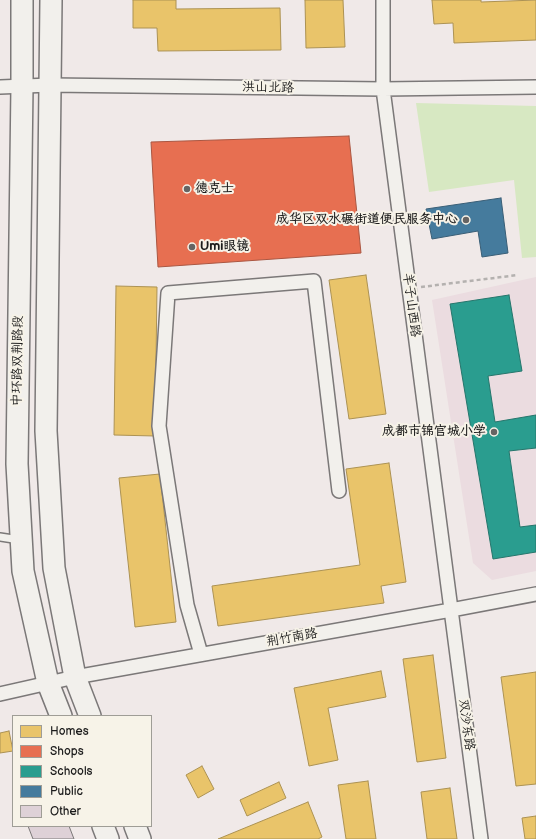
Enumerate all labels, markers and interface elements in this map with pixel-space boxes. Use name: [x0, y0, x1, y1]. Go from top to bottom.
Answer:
street label: 洪山北路: [242, 80, 294, 96]
place label: 德克士: [195, 181, 234, 197]
marker: 德克士: [182, 184, 192, 194]
place label: 成华区双水碾街道便民服务中心: [276, 212, 458, 228]
marker: 成华区双水碾街道便民服务中心: [461, 215, 471, 225]
place label: Umi眼镜: [200, 239, 250, 255]
marker: Umi眼镜: [187, 242, 197, 252]
street label: 羊子山西路: [399, 272, 423, 338]
street label: 中环路双荆路段: [9, 315, 27, 407]
place label: 成都市锦官城小学: [382, 424, 486, 440]
marker: 成都市锦官城小学: [489, 427, 499, 437]
street label: 荆竹南路: [265, 626, 319, 650]
street label: 双沙东路: [455, 698, 477, 752]
legend: [12, 715, 152, 827]
text: Homes: [50, 724, 89, 739]
text: Shops: [50, 744, 84, 759]
text: Schools: [50, 764, 93, 779]
text: Public: [50, 784, 83, 799]
text: Other: [50, 804, 81, 819]

